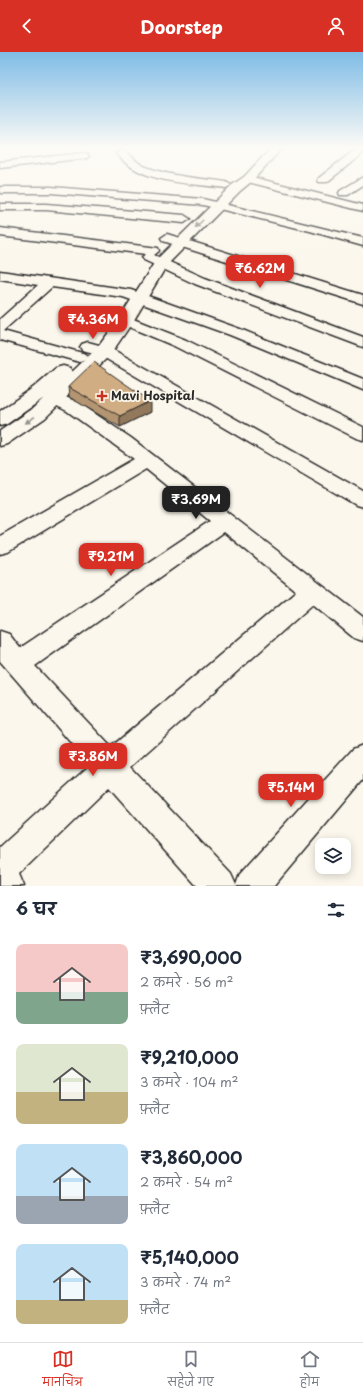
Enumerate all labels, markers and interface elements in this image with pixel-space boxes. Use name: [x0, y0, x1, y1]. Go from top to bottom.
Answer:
text: Doorstep: [140, 13, 223, 40]
icon: back: [16, 15, 38, 37]
icon: person: [325, 15, 347, 37]
one-way arrow: [194, 219, 204, 229]
pin: ₹6.62M: [227, 255, 293, 289]
text: ₹6.62M: [235, 258, 285, 277]
pin: ₹4.36M: [60, 306, 126, 340]
text: ₹4.36M: [67, 309, 119, 328]
place label: Mavi Hospital: [111, 386, 195, 404]
marker: Mavi Hospital: [96, 390, 108, 402]
one-way arrow: [25, 416, 35, 424]
pin: ₹3.69M: [163, 486, 229, 520]
text: ₹3.69M: [171, 489, 221, 508]
pin: ₹9.21M: [78, 543, 144, 577]
text: ₹9.21M: [88, 546, 134, 565]
pin: ₹3.86M: [60, 743, 126, 777]
text: ₹3.86M: [68, 746, 118, 765]
pin: ₹5.14M: [258, 774, 324, 808]
text: ₹5.14M: [267, 777, 315, 796]
map controls: [315, 838, 351, 874]
button: layers: [315, 838, 351, 874]
text: 6 घर: [16, 895, 56, 921]
icon: filters: [325, 899, 347, 921]
text: ₹3,690,000: [140, 944, 242, 970]
icon: home: [48, 960, 96, 1008]
text: 2 कमरे · 56 m²: [140, 972, 233, 991]
text: फ़्लैट: [140, 999, 170, 1018]
text: ₹9,210,000: [140, 1044, 239, 1070]
icon: home: [48, 1060, 96, 1108]
text: 3 कमरे · 104 m²: [140, 1072, 238, 1091]
text: फ़्लैट: [140, 1099, 170, 1118]
text: ₹3,860,000: [140, 1144, 242, 1170]
icon: home: [48, 1160, 96, 1208]
text: 2 कमरे · 54 m²: [140, 1172, 233, 1191]
text: फ़्लैट: [140, 1199, 170, 1218]
text: ₹5,140,000: [140, 1244, 239, 1270]
icon: home: [48, 1260, 96, 1308]
text: 3 कमरे · 74 m²: [140, 1272, 231, 1291]
text: फ़्लैट: [140, 1299, 170, 1318]
tab: मानचित्र: [42, 1348, 83, 1394]
tab: सहेजे गए: [167, 1348, 214, 1394]
tab: होम: [299, 1348, 321, 1394]

